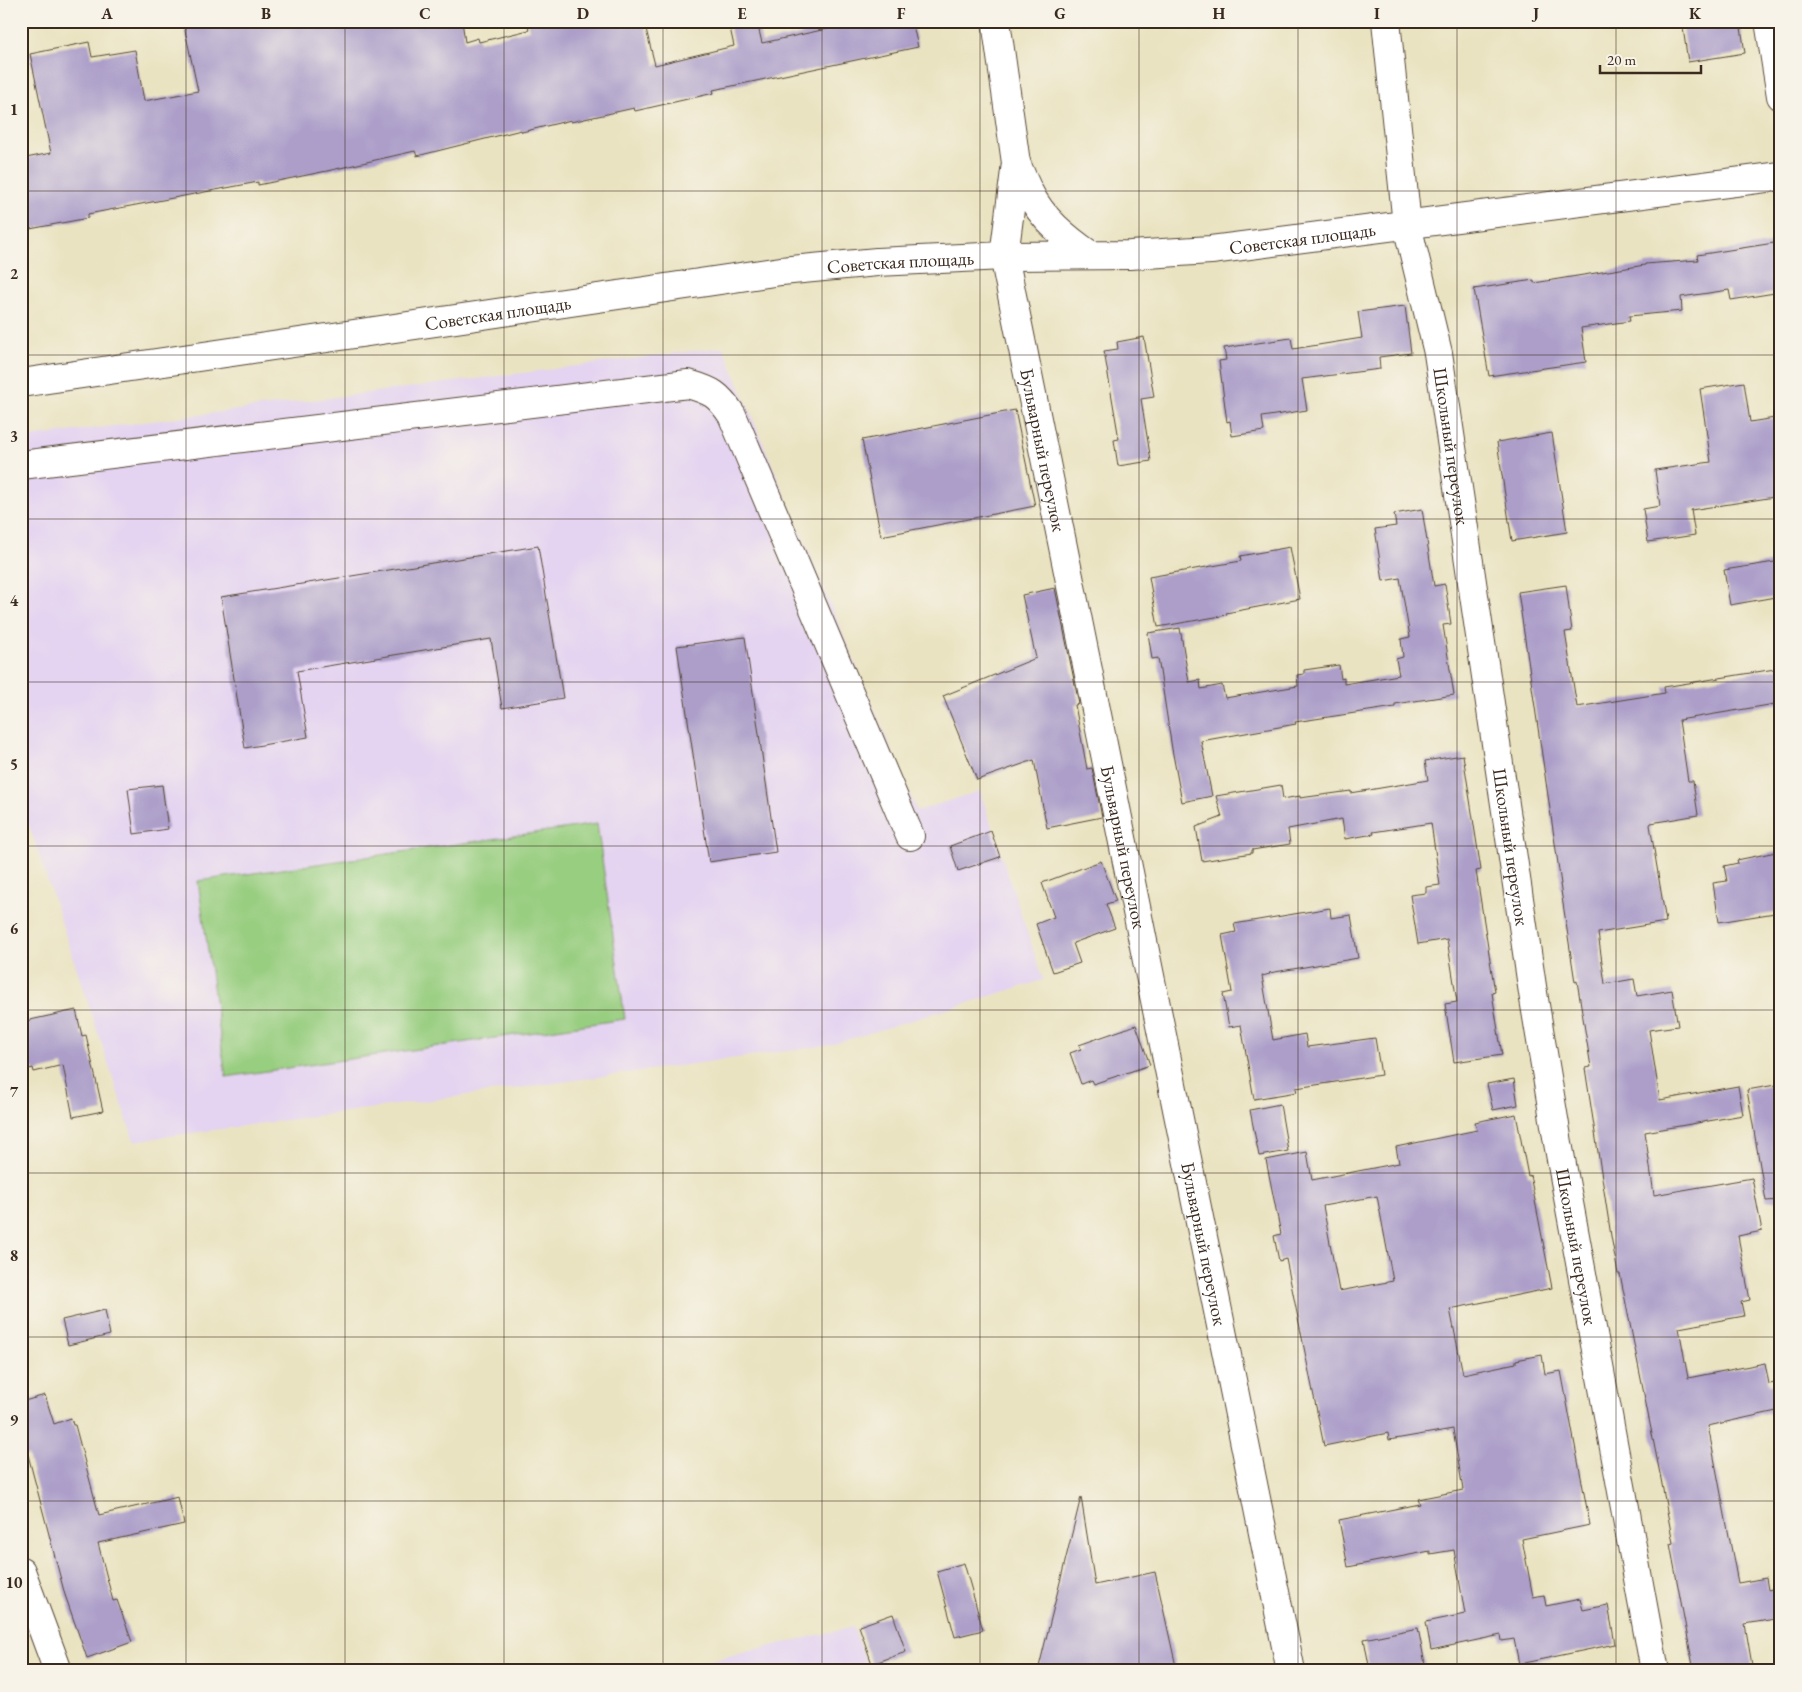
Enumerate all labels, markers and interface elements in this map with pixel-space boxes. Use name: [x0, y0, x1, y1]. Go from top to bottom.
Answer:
text: A: [100, 3, 113, 24]
text: B: [261, 3, 271, 24]
text: C: [419, 3, 431, 24]
text: D: [577, 3, 589, 24]
text: E: [737, 3, 747, 24]
text: F: [897, 3, 906, 24]
text: G: [1054, 3, 1066, 24]
text: H: [1213, 3, 1226, 24]
text: I: [1374, 3, 1380, 24]
text: J: [1531, 3, 1539, 24]
text: K: [1689, 3, 1702, 24]
scale bar: [1600, 42, 1701, 74]
text: 20 m: [1607, 50, 1636, 69]
text: 1: [10, 99, 18, 120]
street label: Советская площадь: [1228, 216, 1377, 260]
street label: Советская площадь: [826, 245, 975, 279]
text: 2: [10, 263, 19, 284]
street label: Советская площадь: [423, 290, 573, 336]
street label: Бульварный переулок: [1015, 366, 1072, 534]
street label: Школьный переулок: [1428, 366, 1476, 527]
text: 3: [10, 426, 18, 447]
text: 4: [10, 590, 19, 611]
text: 5: [10, 754, 18, 775]
street label: Бульварный переулок: [1095, 763, 1153, 931]
street label: Школьный переулок: [1487, 766, 1535, 927]
text: 6: [10, 918, 19, 939]
text: 7: [10, 1081, 19, 1102]
street label: Бульварный переулок: [1176, 1160, 1233, 1328]
street label: Школьный переулок: [1550, 1166, 1604, 1327]
text: 8: [10, 1245, 18, 1266]
text: 9: [10, 1409, 19, 1430]
text: 10: [6, 1572, 23, 1593]

